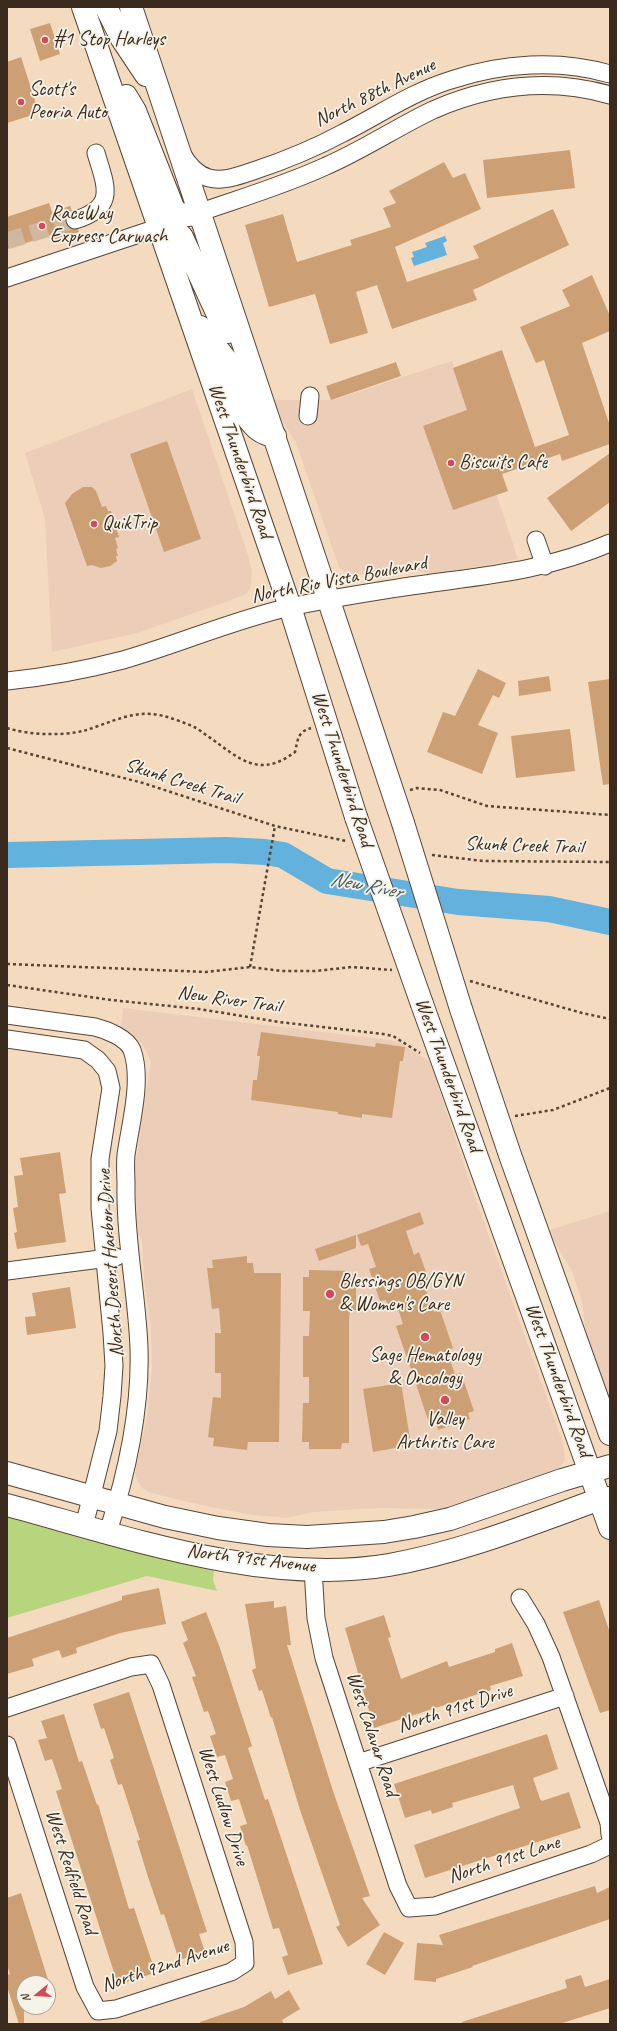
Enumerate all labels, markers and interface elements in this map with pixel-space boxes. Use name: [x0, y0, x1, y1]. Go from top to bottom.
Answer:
place label: #1 Stop Harleys: [53, 28, 165, 52]
marker: #1 Stop Harleys: [40, 35, 50, 45]
street label: North 88th Avenue: [311, 53, 439, 133]
place label: Scott's Peoria Auto: [29, 78, 107, 125]
marker: Scott's Peoria Auto: [16, 97, 26, 107]
place label: RaceWay Express Carwash: [50, 202, 167, 249]
marker: RaceWay Express Carwash: [37, 221, 47, 231]
street label: West Thunderbird Road: [202, 381, 278, 541]
place label: Biscuits Cafe: [459, 451, 547, 475]
marker: Biscuits Cafe: [446, 458, 456, 468]
place label: QuikTrip: [102, 512, 157, 536]
marker: QuikTrip: [89, 519, 99, 529]
street label: North Rio Vista Boulevard: [249, 551, 429, 609]
street label: West Thunderbird Road: [306, 688, 378, 850]
street label: Skunk Creek Trail: [122, 753, 242, 811]
street label: Skunk Creek Trail: [464, 832, 584, 860]
water label: New River: [328, 867, 404, 905]
street label: New River Trail: [176, 981, 282, 1019]
street label: West Thunderbird Road: [409, 995, 487, 1155]
street label: North Desert Harbor Drive: [92, 1168, 130, 1358]
place label: Blessings OB/GYN & Women's Care: [339, 1270, 462, 1317]
marker: Blessings OB/GYN & Women's Care: [324, 1288, 336, 1300]
street label: West Thunderbird Road: [519, 1300, 597, 1460]
marker: Sage Hematology & Oncology: [419, 1331, 431, 1343]
place label: Sage Hematology & Oncology: [369, 1344, 481, 1391]
marker: Valley Arthritis Care: [439, 1394, 451, 1406]
place label: Valley Arthritis Care: [396, 1408, 494, 1455]
street label: North 91st Avenue: [186, 1539, 316, 1579]
street label: West Calavar Road: [341, 1669, 403, 1799]
street label: North 91st Drive: [395, 1679, 515, 1739]
street label: West Ludlow Drive: [192, 1743, 254, 1869]
street label: West Redfield Road: [40, 1807, 102, 1937]
street label: North 91st Lane: [445, 1831, 563, 1889]
street label: North 92nd Avenue: [98, 1934, 232, 1998]
north arrow: [16, 1975, 56, 2015]
text: N: [18, 1993, 33, 2004]

